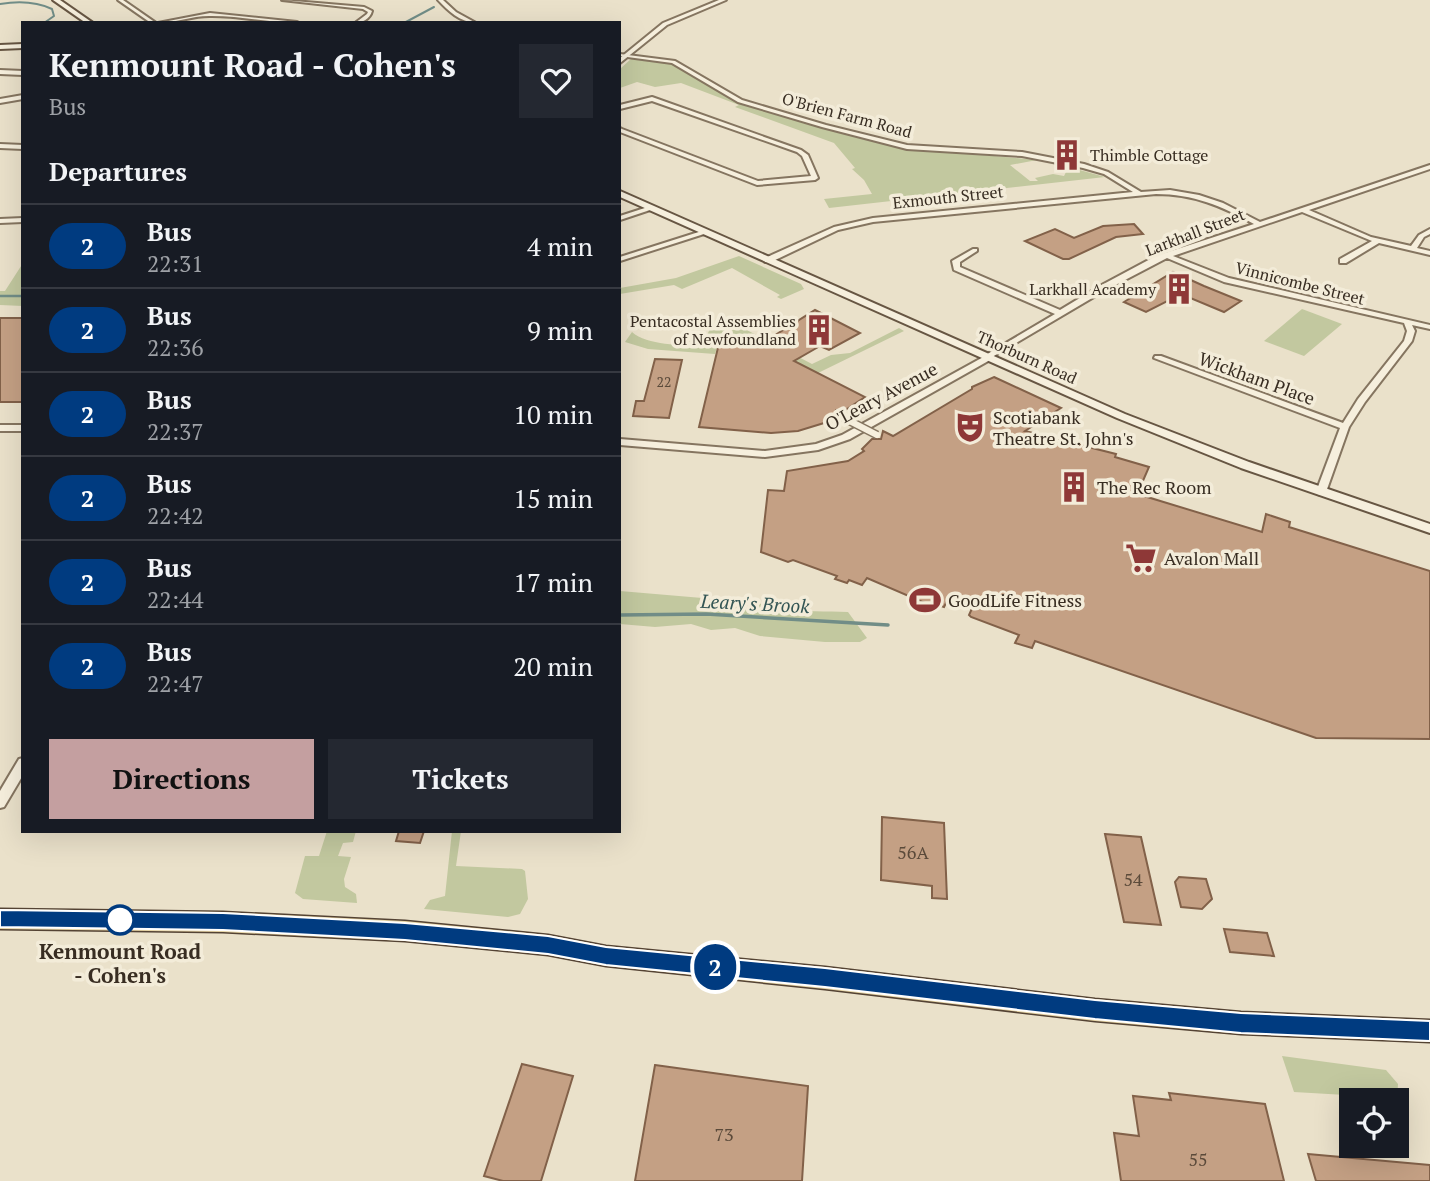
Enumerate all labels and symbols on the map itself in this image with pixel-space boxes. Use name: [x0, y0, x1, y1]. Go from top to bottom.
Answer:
street label: O'Brien Farm Road: [780, 87, 914, 143]
building icon: Thimble Cottage: [1050, 138, 1084, 172]
place label: Thimble Cottage: [1090, 144, 1208, 166]
street label: Exmouth Street: [891, 180, 1005, 214]
street label: Larkhall Street: [1142, 203, 1248, 261]
street label: Vinnicombe Street: [1233, 256, 1367, 310]
building icon: Larkhall Academy: [1162, 272, 1196, 306]
place label: Larkhall Academy: [1029, 278, 1157, 300]
place label: Pentacostal Assemblies of Newfoundland: [630, 310, 796, 350]
building icon: Pentacostal Assemblies of Newfoundland: [802, 313, 836, 347]
street label: Thorburn Road: [973, 325, 1081, 389]
street label: Wickham Place: [1196, 346, 1318, 410]
street label: O'Leary Avenue: [821, 356, 941, 436]
house number: 22: [657, 372, 671, 391]
place label: Scotiabank Theatre St. John's: [993, 405, 1134, 450]
theatre icon: Scotiabank Theatre St. John's: [953, 410, 987, 444]
building icon: The Rec Room: [1057, 470, 1091, 504]
place label: The Rec Room: [1097, 475, 1212, 499]
supermarket icon: Avalon Mall: [1124, 541, 1158, 575]
place label: Avalon Mall: [1164, 546, 1259, 570]
sports icon: GoodLife Fitness: [908, 583, 942, 617]
water label: Leary's Brook: [699, 588, 811, 618]
place label: GoodLife Fitness: [948, 588, 1082, 612]
house number: 56A: [897, 840, 929, 864]
house number: 54: [1123, 867, 1143, 891]
marker: Kenmount Road - Cohen's: [105, 905, 135, 935]
place label: Kenmount Road - Cohen's: [39, 937, 202, 989]
line badge: 2: [692, 944, 738, 990]
house number: 73: [714, 1122, 734, 1146]
house number: 55: [1188, 1147, 1208, 1171]

